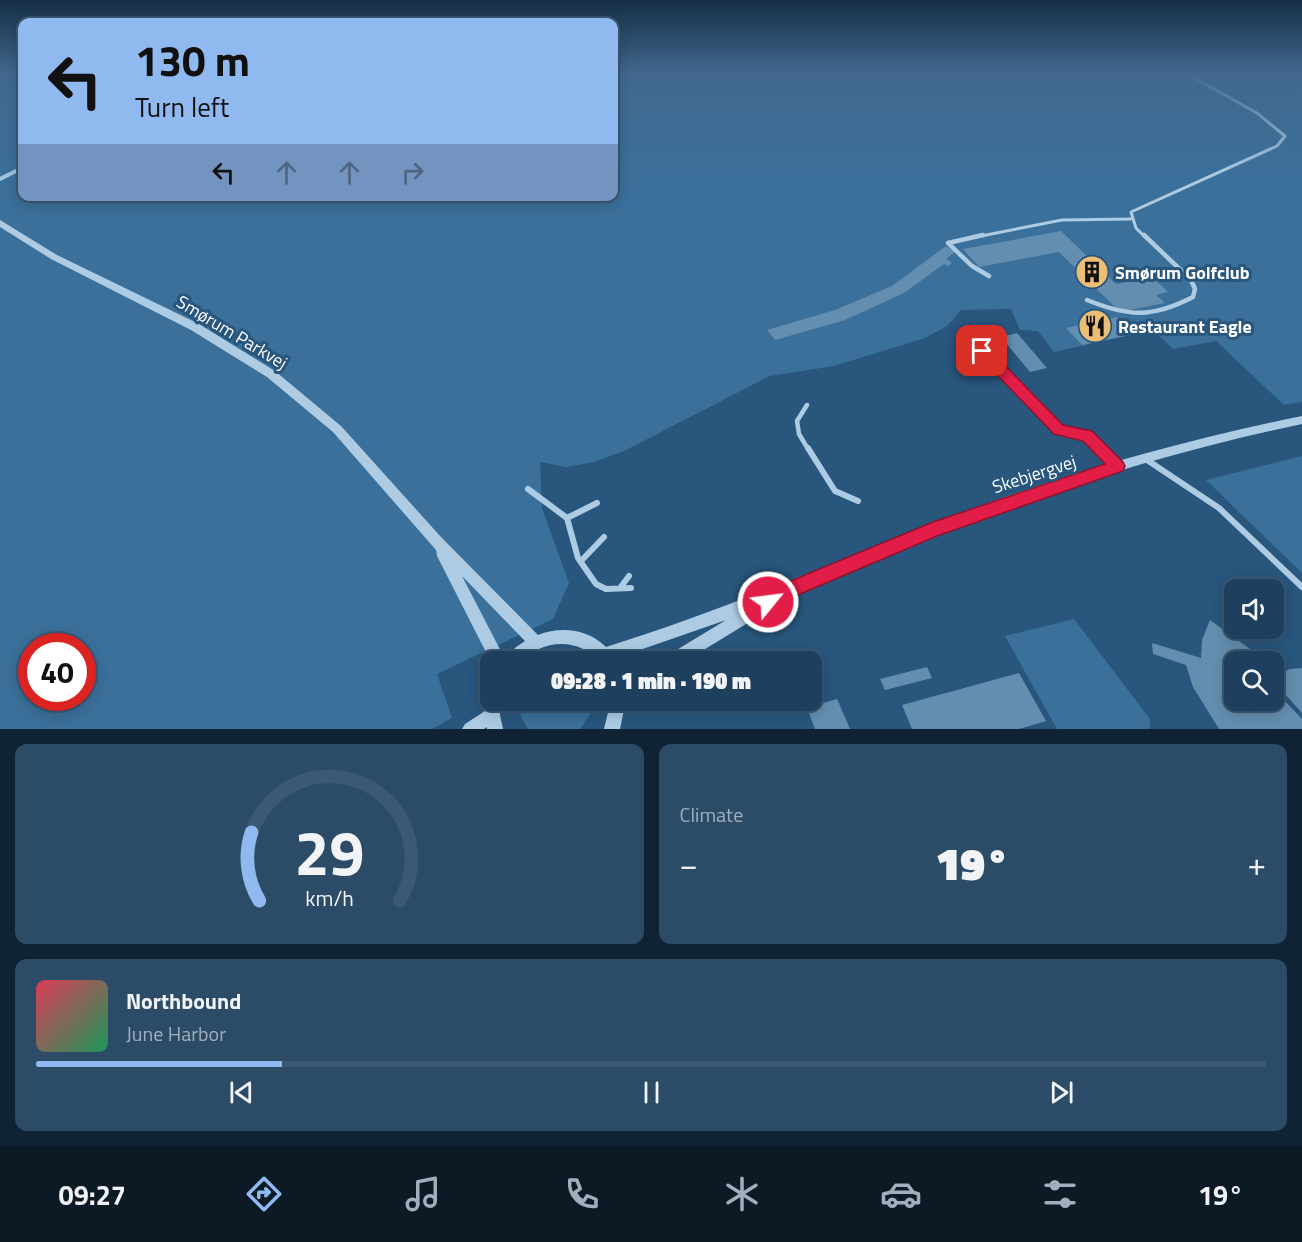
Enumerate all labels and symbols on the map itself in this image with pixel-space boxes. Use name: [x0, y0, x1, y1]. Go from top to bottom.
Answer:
building icon: Smørum Golfclub: [1074, 254, 1110, 290]
place label: Smørum Golfclub: [1115, 259, 1250, 286]
street label: Smørum Parkvej: [171, 288, 293, 376]
restaurant icon: Restaurant Eagle: [1077, 308, 1113, 344]
place label: Restaurant Eagle: [1118, 313, 1252, 340]
pin: [956, 325, 1007, 376]
street label: Skebjergvej: [989, 448, 1079, 500]
position arrow: [736, 570, 800, 634]
speed limit sign: 40: [18, 633, 96, 711]

